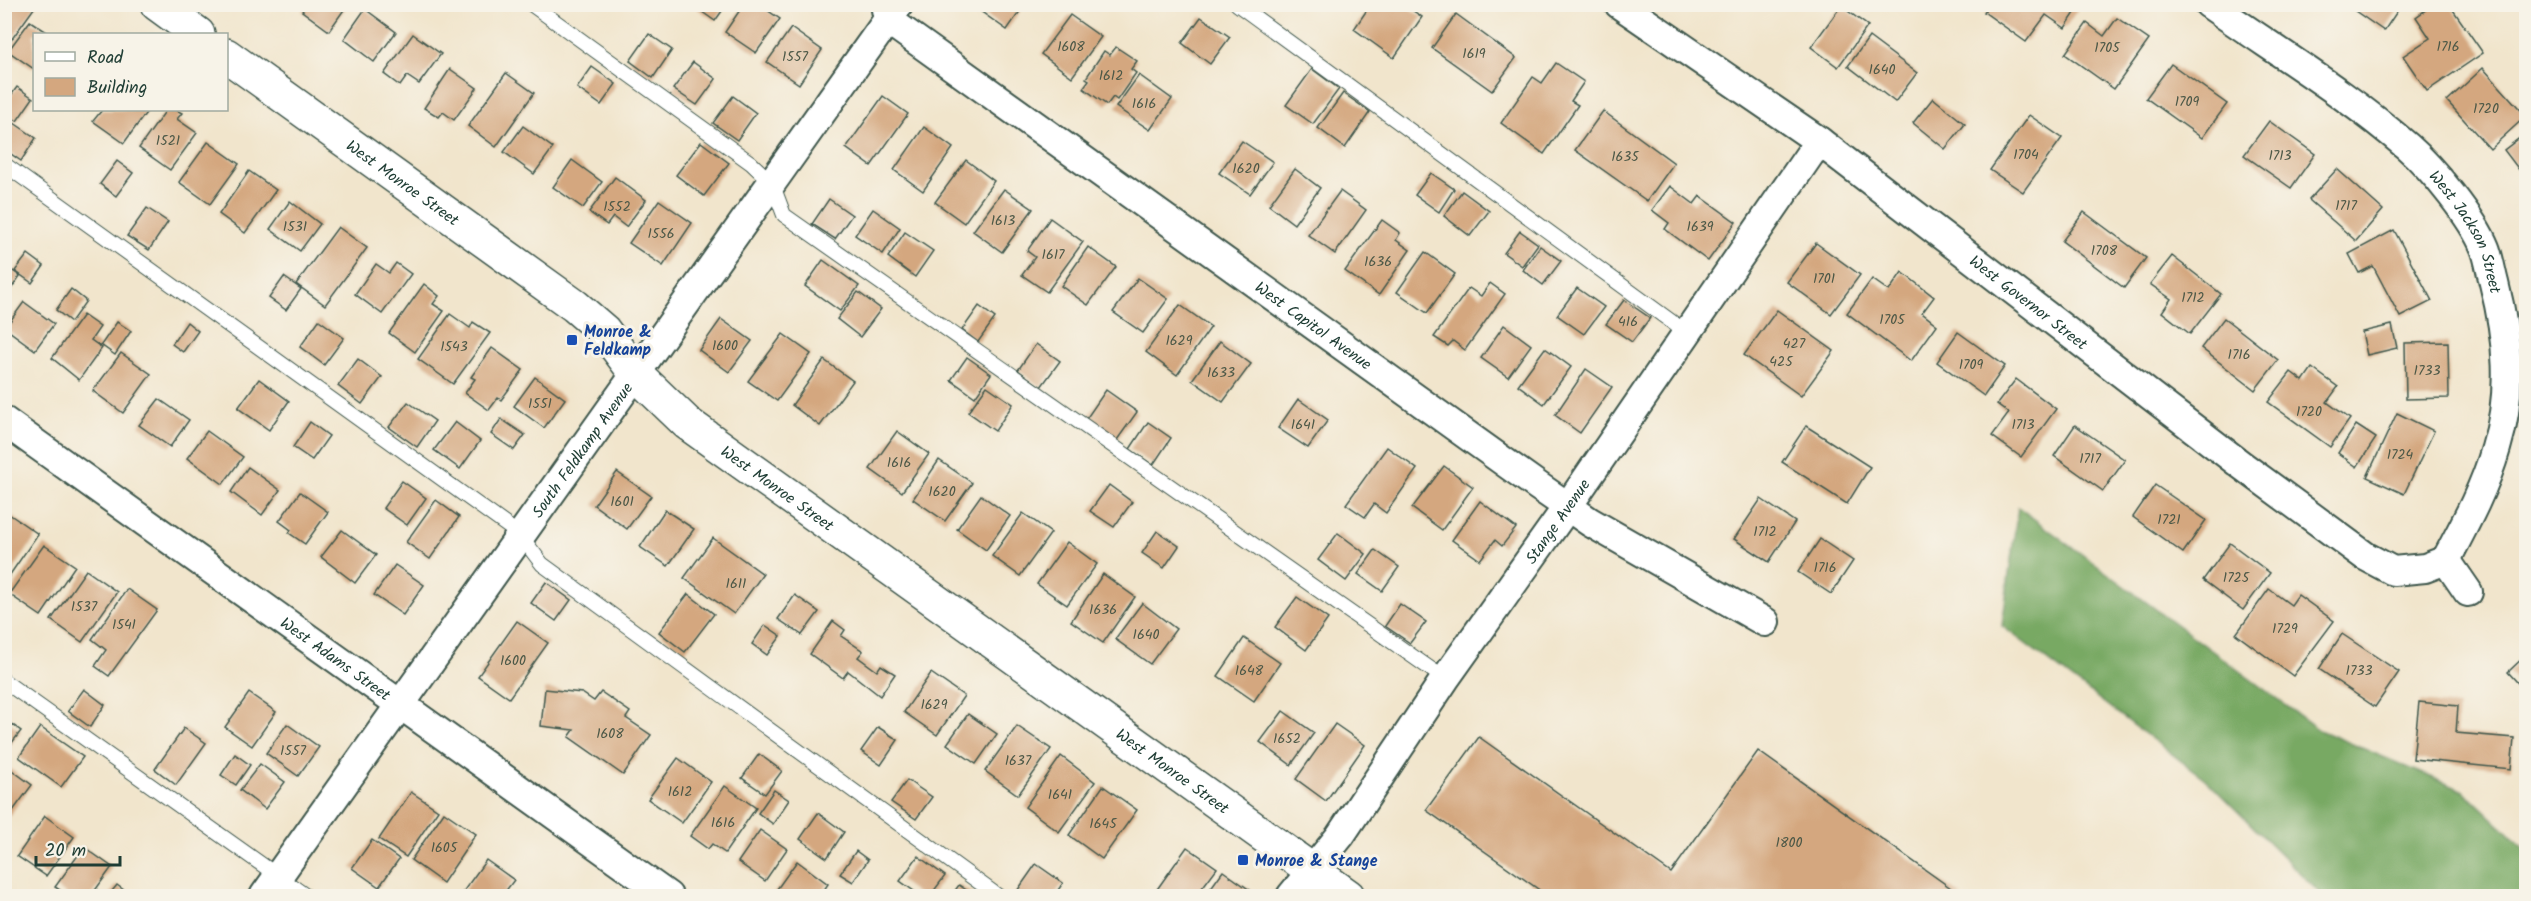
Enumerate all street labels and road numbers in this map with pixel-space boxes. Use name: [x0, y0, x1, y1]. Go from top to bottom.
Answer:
street label: West Monroe Street: [340, 134, 465, 233]
street label: West Jackson Street: [2422, 165, 2507, 297]
street label: West Governor Street: [1963, 250, 2093, 357]
street label: West Capitol Avenue: [1249, 276, 1376, 377]
street label: South Feldkamp Avenue: [526, 378, 640, 523]
street label: West Monroe Street: [715, 440, 839, 539]
street label: Stange Avenue: [1520, 474, 1597, 570]
street label: West Adams Street: [274, 611, 396, 708]
street label: West Monroe Street: [1110, 723, 1235, 822]

